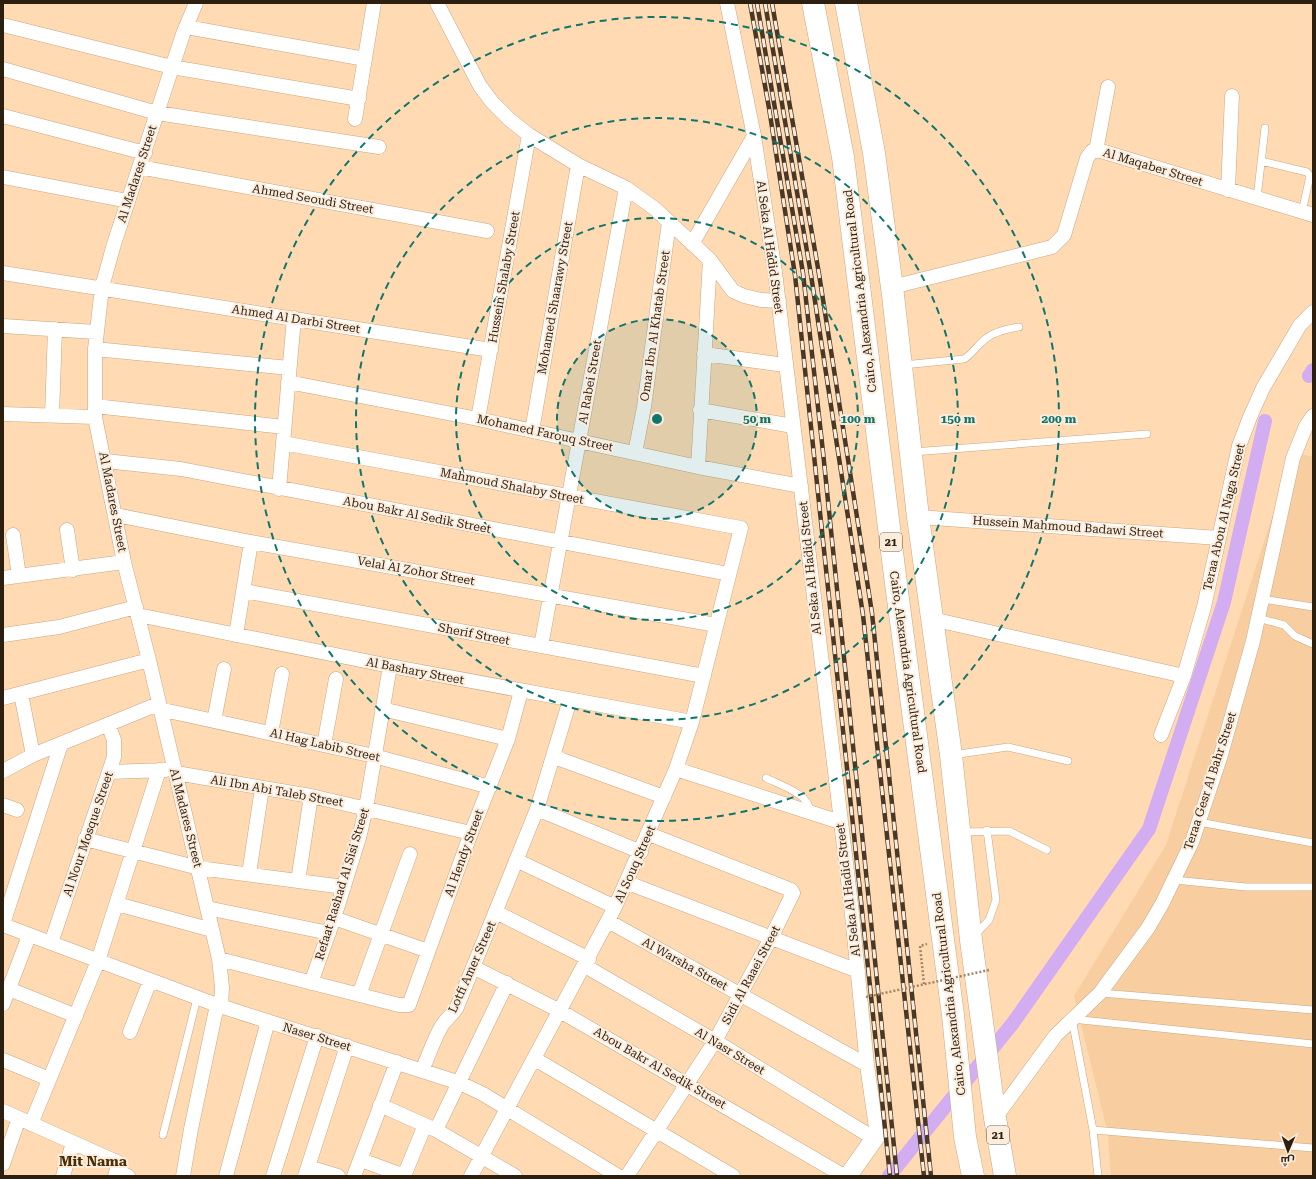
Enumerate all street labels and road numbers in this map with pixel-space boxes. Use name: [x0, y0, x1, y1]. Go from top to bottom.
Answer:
street label: Al Madares Street: [115, 123, 160, 225]
street label: Al Maqaber Street: [1101, 145, 1205, 189]
street label: Al Seka Al Hadid Street: [754, 179, 786, 315]
street label: Ahmed Seoudi Street: [251, 181, 375, 217]
street label: Cairo, Alexandria Agricultural Road: [841, 188, 879, 393]
street label: Hussein Shalaby Street: [485, 209, 523, 344]
street label: Mohamed Shaarawy Street: [535, 220, 575, 376]
street label: Omar Ibn Al Khatab Street: [637, 249, 673, 402]
street label: Ahmed Al Darbi Street: [231, 302, 362, 336]
street label: Al Rabei Street: [576, 338, 604, 425]
street label: Mohamed Farouq Street: [476, 412, 615, 454]
street label: Teraa Abou Al Naga Street: [1200, 442, 1248, 592]
street label: Al Madares Street: [96, 451, 130, 554]
street label: Mahmoud Shalaby Street: [439, 465, 586, 507]
street label: Abou Bakr Al Sedik Street: [342, 494, 493, 536]
street label: Al Seka Al Hadid Street: [796, 500, 824, 636]
street label: Hussein Mahmoud Badawi Street: [972, 513, 1165, 541]
road number: 21: [880, 533, 902, 551]
street label: Velal Al Zohor Street: [356, 554, 476, 588]
street label: Cairo, Alexandria Agricultural Road: [887, 570, 929, 774]
street label: Sherif Street: [437, 620, 512, 648]
street label: Al Bashary Street: [365, 655, 466, 687]
street label: Teraa Gesr Al Bahr Street: [1181, 710, 1239, 852]
street label: Al Hag Labib Street: [269, 726, 382, 765]
street label: Al Madares Street: [167, 767, 205, 870]
street label: Al Nour Mosque Street: [60, 769, 116, 898]
street label: Ali Ibn Abi Taleb Street: [210, 772, 345, 810]
street label: Refaat Rashad Al Sisi Street: [312, 806, 372, 962]
street label: Al Hendy Street: [442, 807, 486, 899]
street label: Al Seka Al Hadid Street: [833, 822, 863, 958]
street label: Al Souq Street: [612, 823, 658, 905]
street label: Cairo, Alexandria Agricultural Road: [930, 891, 968, 1096]
street label: Lotfi Amer Street: [446, 919, 499, 1015]
street label: Sidi Al Raaei Street: [719, 923, 783, 1027]
street label: Al Warsha Street: [640, 935, 731, 994]
street label: Naser Street: [281, 1020, 353, 1054]
street label: Abou Bakr Al Sedik Street: [591, 1024, 729, 1112]
street label: Al Nasr Street: [692, 1025, 768, 1078]
road number: 21: [987, 1126, 1009, 1144]

